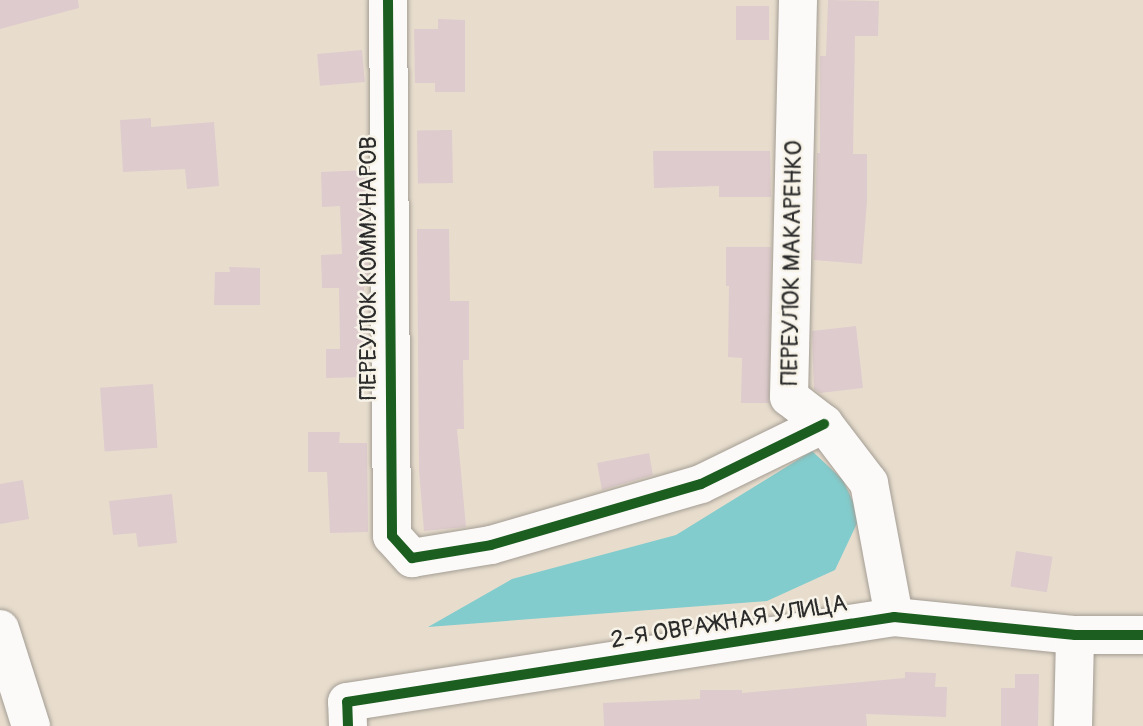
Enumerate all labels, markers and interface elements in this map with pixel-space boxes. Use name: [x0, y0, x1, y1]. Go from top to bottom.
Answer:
street label: ПЕРЕУЛОК КОММУНАРОВ: [355, 136, 383, 400]
street label: ПЕРЕУЛОК МАКАРЕНКО: [775, 140, 809, 386]
street label: 2-Я ОВРАЖНАЯ УЛИЦА: [609, 589, 849, 655]

